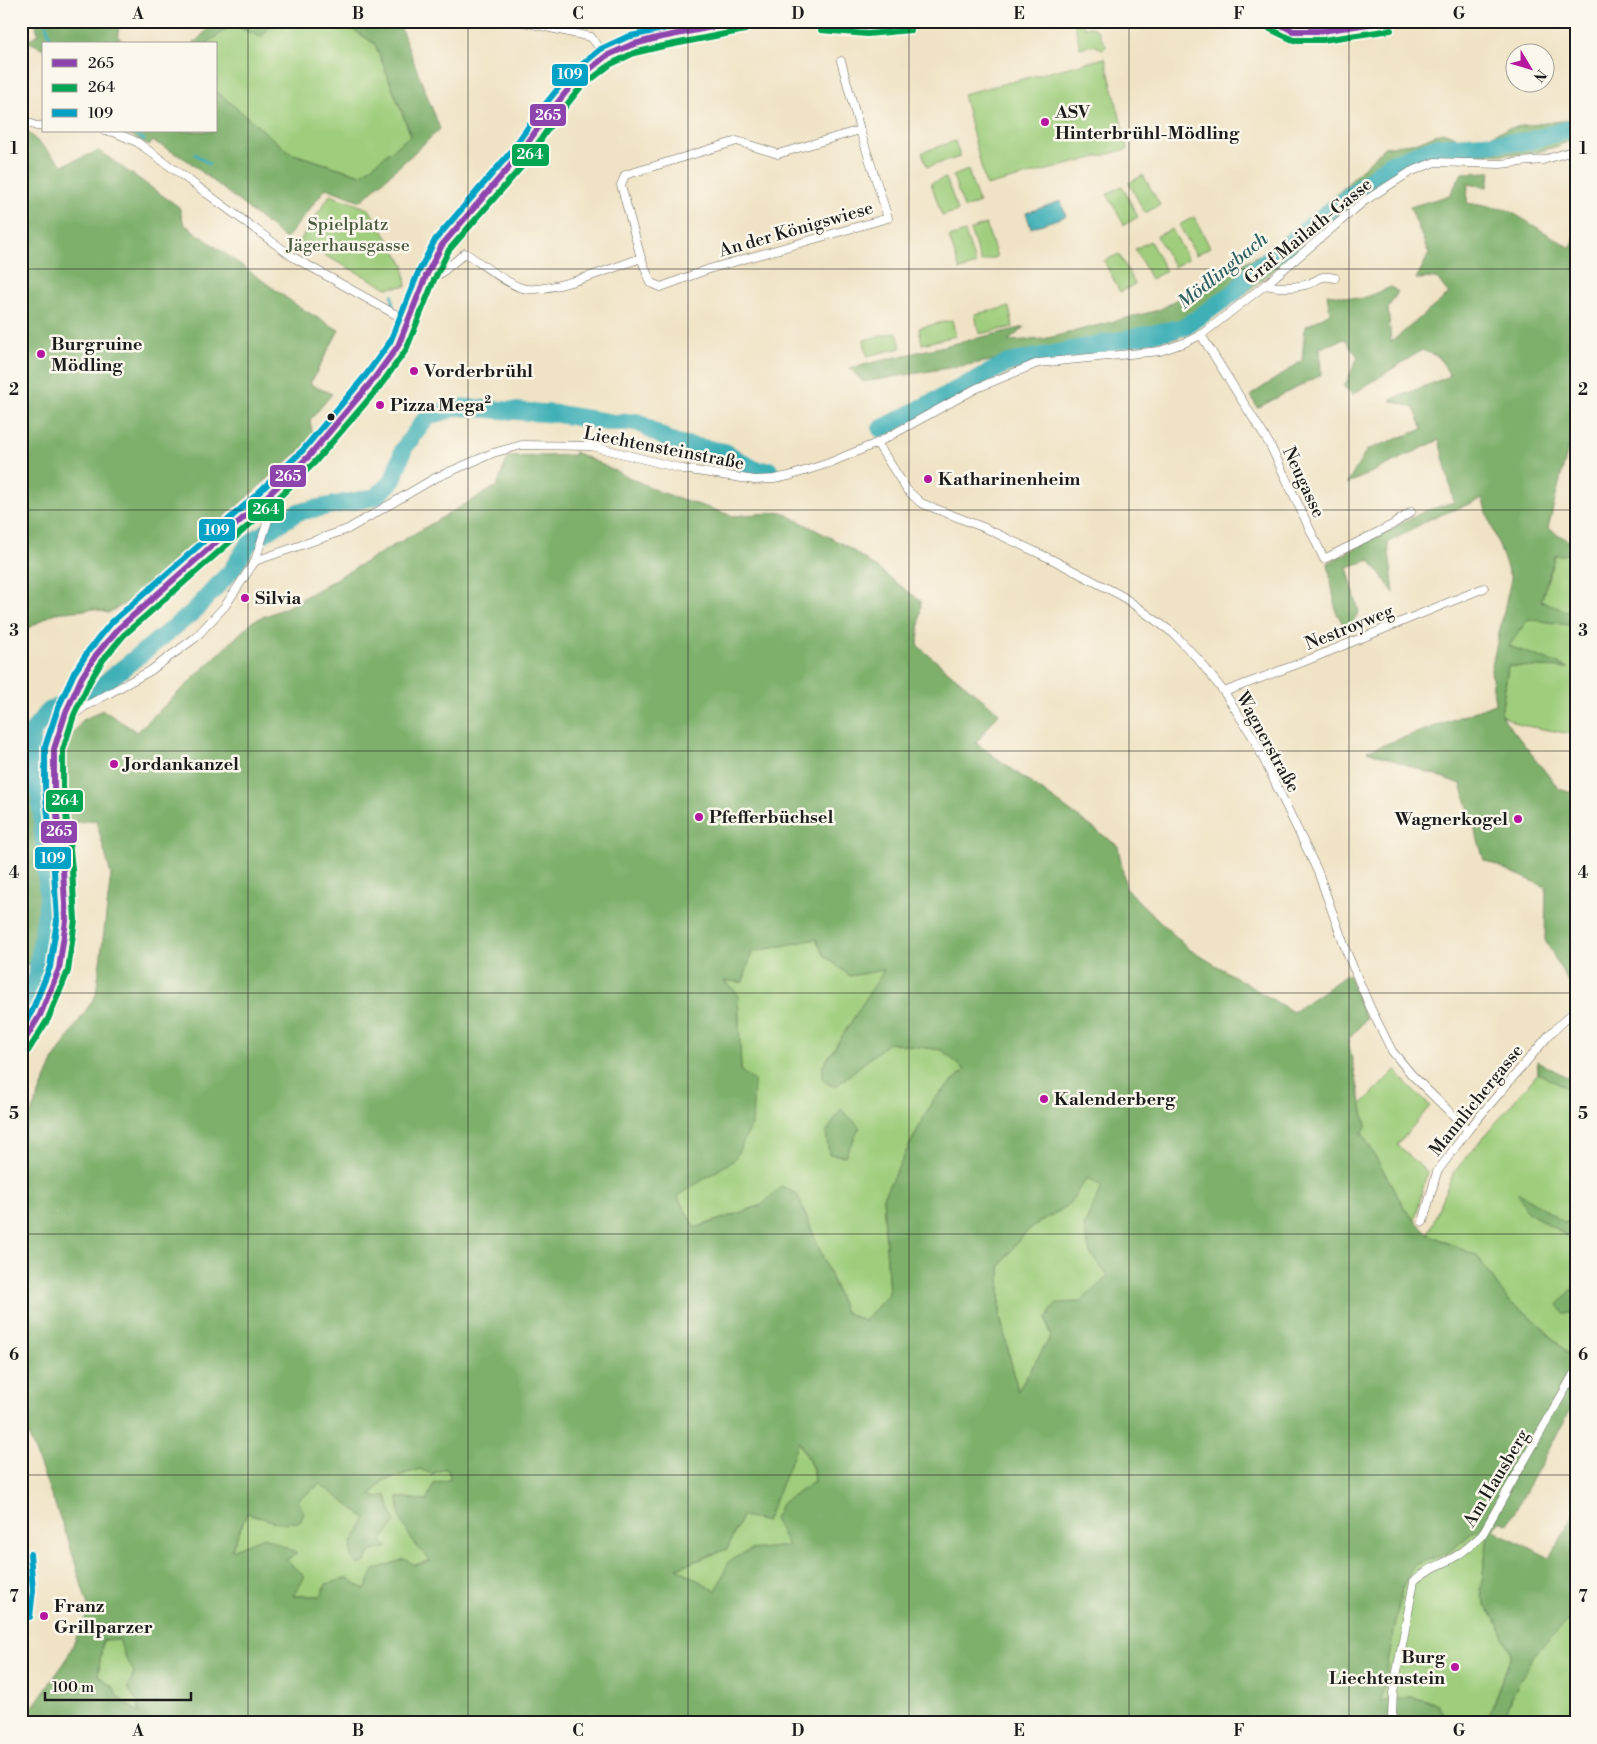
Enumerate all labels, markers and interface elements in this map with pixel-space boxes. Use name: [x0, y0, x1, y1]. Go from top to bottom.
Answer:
text: A: [131, 4, 144, 24]
text: B: [352, 4, 364, 24]
text: C: [572, 4, 584, 24]
text: D: [792, 4, 805, 24]
text: E: [1013, 4, 1025, 24]
text: F: [1233, 4, 1245, 24]
text: G: [1453, 4, 1466, 24]
legend: [42, 42, 218, 132]
north arrow: [1504, 42, 1554, 92]
text: 265: [88, 54, 114, 73]
line badge: 109: [551, 63, 589, 87]
text: N: [1529, 65, 1550, 85]
text: 109: [557, 66, 583, 84]
text: 264: [88, 78, 115, 97]
place label: ASV Hinterbrühl-Mödling: [1054, 101, 1240, 145]
line badge: 265: [529, 103, 567, 127]
text: 109: [88, 104, 113, 123]
text: 265: [535, 107, 561, 125]
marker: ASV Hinterbrühl-Mödling: [1039, 116, 1051, 128]
text: 1: [10, 139, 18, 159]
text: 1: [1579, 139, 1587, 159]
line badge: 264: [511, 143, 550, 167]
text: 264: [516, 146, 544, 164]
street label: Graf Mailath-Gasse: [1240, 173, 1377, 290]
street label: An der Königswiese: [715, 196, 876, 263]
park label: Spielplatz Jägerhausgasse: [285, 213, 410, 257]
water label: Mödlingbach: [1173, 227, 1273, 315]
place label: Burgruine Mödling: [51, 333, 143, 377]
marker: Burgruine Mödling: [35, 348, 47, 360]
place label: Vorderbrühl: [423, 360, 533, 383]
marker: Vorderbrühl: [408, 365, 420, 377]
text: 2: [9, 380, 19, 400]
text: 2: [1578, 380, 1588, 400]
place label: Pizza Mega²: [390, 394, 491, 417]
marker: Pizza Mega²: [374, 399, 386, 411]
unlabelled marker: [326, 412, 336, 422]
street label: Liechtensteinstraße: [582, 422, 746, 475]
street label: Neugasse: [1277, 443, 1330, 521]
line badge: 265: [269, 464, 307, 488]
text: 265: [275, 468, 301, 486]
place label: Katharinenheim: [938, 468, 1081, 491]
marker: Katharinenheim: [922, 473, 934, 485]
line badge: 264: [247, 498, 285, 522]
text: 264: [252, 501, 280, 519]
line badge: 109: [198, 518, 236, 542]
text: 109: [204, 522, 230, 540]
place label: Silvia: [255, 587, 301, 610]
marker: Silvia: [239, 592, 251, 604]
street label: Nestroyweg: [1302, 599, 1397, 656]
text: 3: [9, 621, 19, 641]
text: 3: [1578, 621, 1588, 641]
street label: Wagnerstraße: [1230, 687, 1305, 797]
place label: Jordankanzel: [121, 753, 239, 776]
marker: Jordankanzel: [108, 758, 120, 770]
line badge: 264: [45, 789, 84, 813]
text: 264: [51, 792, 79, 810]
place label: Pfefferbüchsel: [709, 806, 833, 829]
place label: Wagnerkogel: [1393, 808, 1508, 831]
marker: Pfefferbüchsel: [693, 811, 705, 823]
marker: Wagnerkogel: [1512, 813, 1524, 825]
line badge: 265: [40, 820, 78, 844]
text: 265: [46, 823, 72, 841]
line badge: 109: [34, 846, 72, 870]
text: 109: [40, 850, 66, 868]
text: 4: [9, 863, 20, 883]
text: 4: [1578, 863, 1589, 883]
street label: Mannlichergasse: [1424, 1040, 1529, 1161]
place label: Kalenderberg: [1054, 1088, 1176, 1111]
marker: Kalenderberg: [1038, 1093, 1050, 1105]
text: 5: [9, 1104, 19, 1124]
text: 5: [1578, 1104, 1588, 1124]
text: 6: [9, 1345, 19, 1365]
text: 6: [1578, 1345, 1588, 1365]
street label: Am Hausberg: [1458, 1425, 1535, 1532]
text: 7: [9, 1587, 19, 1607]
text: 7: [1578, 1587, 1588, 1607]
place label: Franz Grillparzer: [54, 1595, 153, 1639]
marker: Franz Grillparzer: [38, 1610, 50, 1622]
place label: Burg Liechtenstein: [1329, 1646, 1446, 1690]
marker: Burg Liechtenstein: [1449, 1661, 1461, 1673]
scale bar: [45, 1669, 191, 1701]
text: 100 m: [52, 1678, 94, 1697]
text: A: [131, 1721, 144, 1741]
text: B: [352, 1721, 364, 1741]
text: C: [572, 1721, 584, 1741]
text: D: [792, 1721, 805, 1741]
text: E: [1013, 1721, 1025, 1741]
text: F: [1233, 1721, 1245, 1741]
text: G: [1453, 1721, 1466, 1741]

